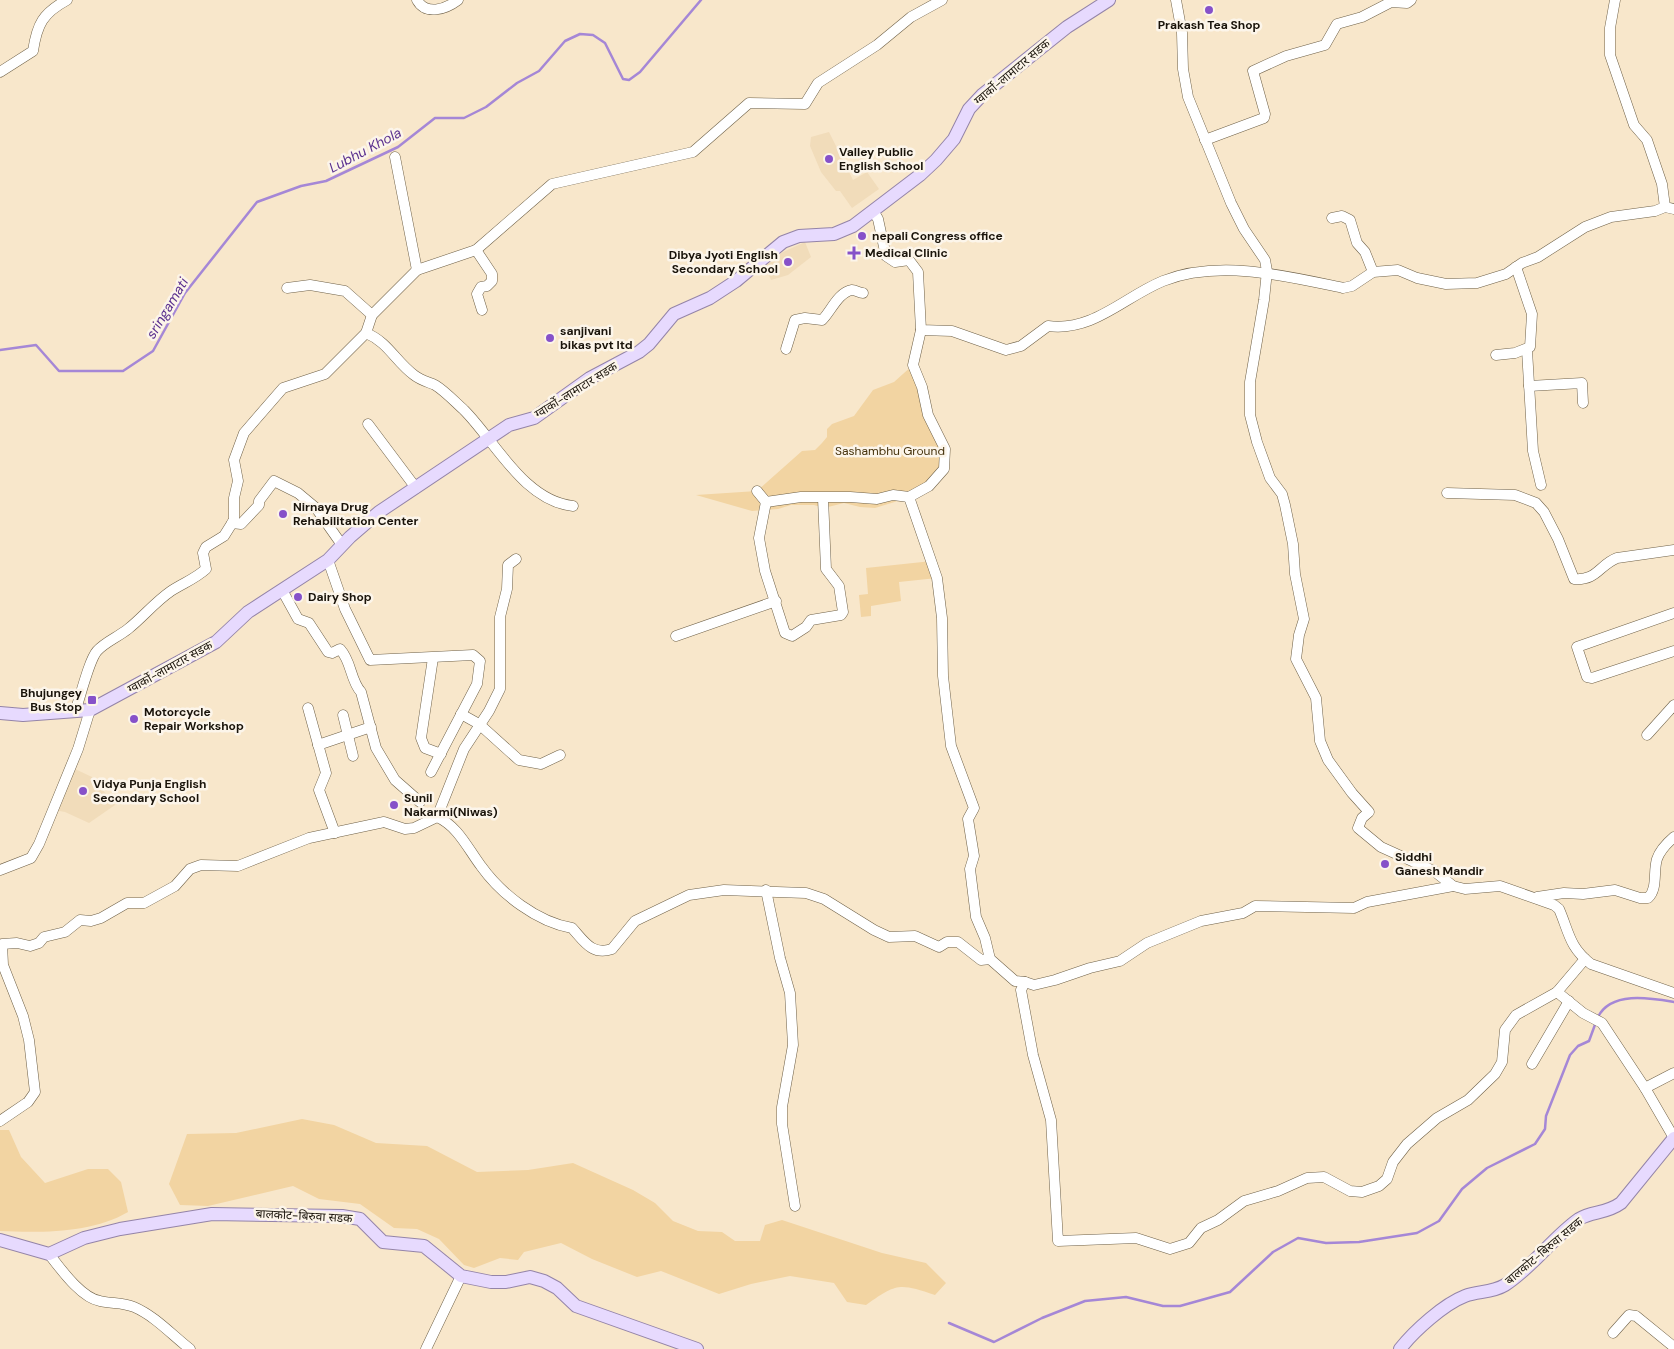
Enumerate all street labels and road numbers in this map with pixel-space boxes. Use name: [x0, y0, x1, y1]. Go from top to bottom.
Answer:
street label: ग्वार्को-लामाटार सडक: [971, 35, 1054, 109]
street label: ग्वार्को-लामाटार सडक: [532, 358, 621, 422]
street label: ग्वार्को-लामाटार सडक: [125, 637, 216, 697]
street label: बालकोट-बिरुवा सडक: [255, 1205, 354, 1227]
street label: बालकोट-बिरुवा सडक: [1502, 1213, 1587, 1288]

